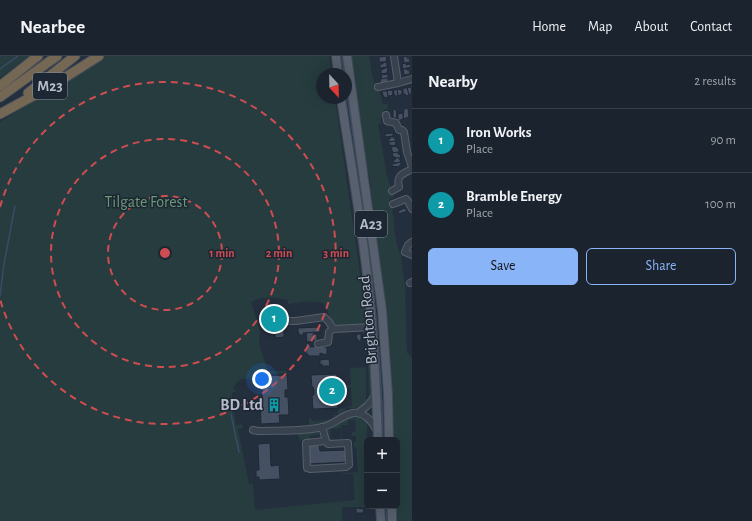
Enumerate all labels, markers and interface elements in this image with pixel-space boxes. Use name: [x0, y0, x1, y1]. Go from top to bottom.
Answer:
text: Nearbee: [20, 18, 85, 37]
text: Home: [532, 20, 566, 34]
text: Map: [588, 20, 612, 34]
text: About: [634, 20, 668, 34]
text: Contact: [690, 20, 732, 34]
north arrow: [316, 68, 352, 104]
road number: M23: [33, 73, 67, 99]
text: Nearby: [428, 73, 478, 90]
text: 2 results: [694, 75, 736, 88]
text: Iron Works: [466, 125, 532, 140]
text: 1: [439, 134, 443, 147]
text: 90 m: [710, 134, 736, 147]
text: Place: [466, 143, 493, 156]
text: Bramble Energy: [466, 189, 562, 204]
park label: Tilgate Forest: [104, 194, 188, 210]
text: 2: [438, 198, 444, 211]
text: 100 m: [705, 198, 736, 211]
text: Place: [466, 207, 493, 220]
road number: A23: [355, 211, 387, 237]
centre of rings: [158, 246, 172, 260]
text: 1 min: [209, 247, 235, 259]
text: 2 min: [266, 247, 292, 259]
text: 3 min: [323, 247, 349, 259]
button: Save: [428, 248, 578, 285]
button: Share: [586, 248, 736, 285]
street label: Brighton Road: [356, 275, 380, 365]
pin: 1: [261, 304, 287, 334]
your location: [252, 369, 272, 389]
pin: 2: [319, 376, 345, 406]
place label: BD Ltd: [220, 397, 264, 413]
building icon: BD Ltd: [266, 397, 282, 413]
map controls: [364, 437, 400, 509]
button: +: [364, 437, 400, 473]
button: −: [364, 473, 400, 509]

